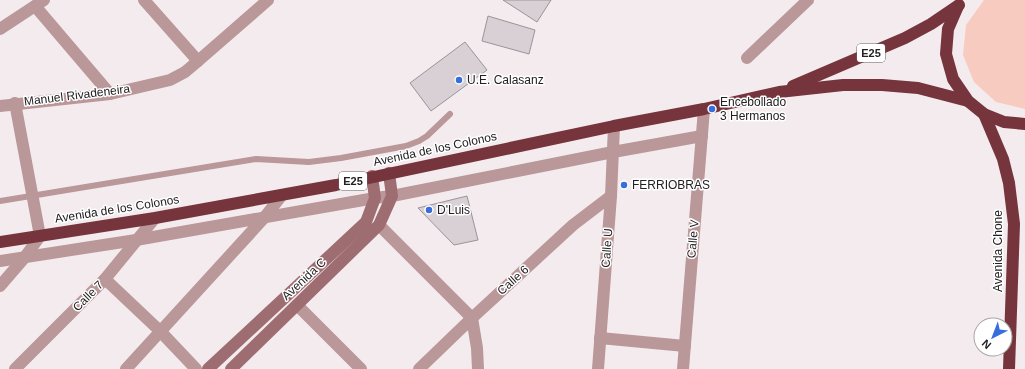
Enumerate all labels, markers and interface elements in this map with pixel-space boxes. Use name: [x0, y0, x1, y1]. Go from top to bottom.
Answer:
road number: E25: [857, 44, 885, 62]
place label: U.E. Calasanz: [467, 73, 544, 87]
marker: U.E. Calasanz: [454, 75, 464, 85]
street label: Manuel Rivadeneira: [23, 82, 131, 108]
place label: Encebollado 3 Hermanos: [720, 95, 786, 123]
marker: Encebollado 3 Hermanos: [707, 104, 717, 114]
street label: Avenida de los Colonos: [372, 129, 498, 169]
road number: E25: [339, 172, 367, 190]
place label: FERRIOBRAS: [632, 178, 710, 192]
marker: FERRIOBRAS: [619, 180, 629, 190]
street label: Avenida de los Colonos: [54, 192, 180, 226]
place label: D'Luis: [437, 203, 470, 217]
marker: D'Luis: [424, 205, 434, 215]
street label: Avenida Chone: [991, 210, 1005, 292]
street label: Calle V: [684, 219, 702, 259]
street label: Calle U: [599, 228, 615, 268]
street label: Avenida C: [279, 255, 329, 303]
street label: Calle 6: [494, 262, 532, 298]
street label: Calle 7: [70, 278, 106, 314]
north arrow: [973, 317, 1013, 357]
text: N: [979, 337, 993, 352]

